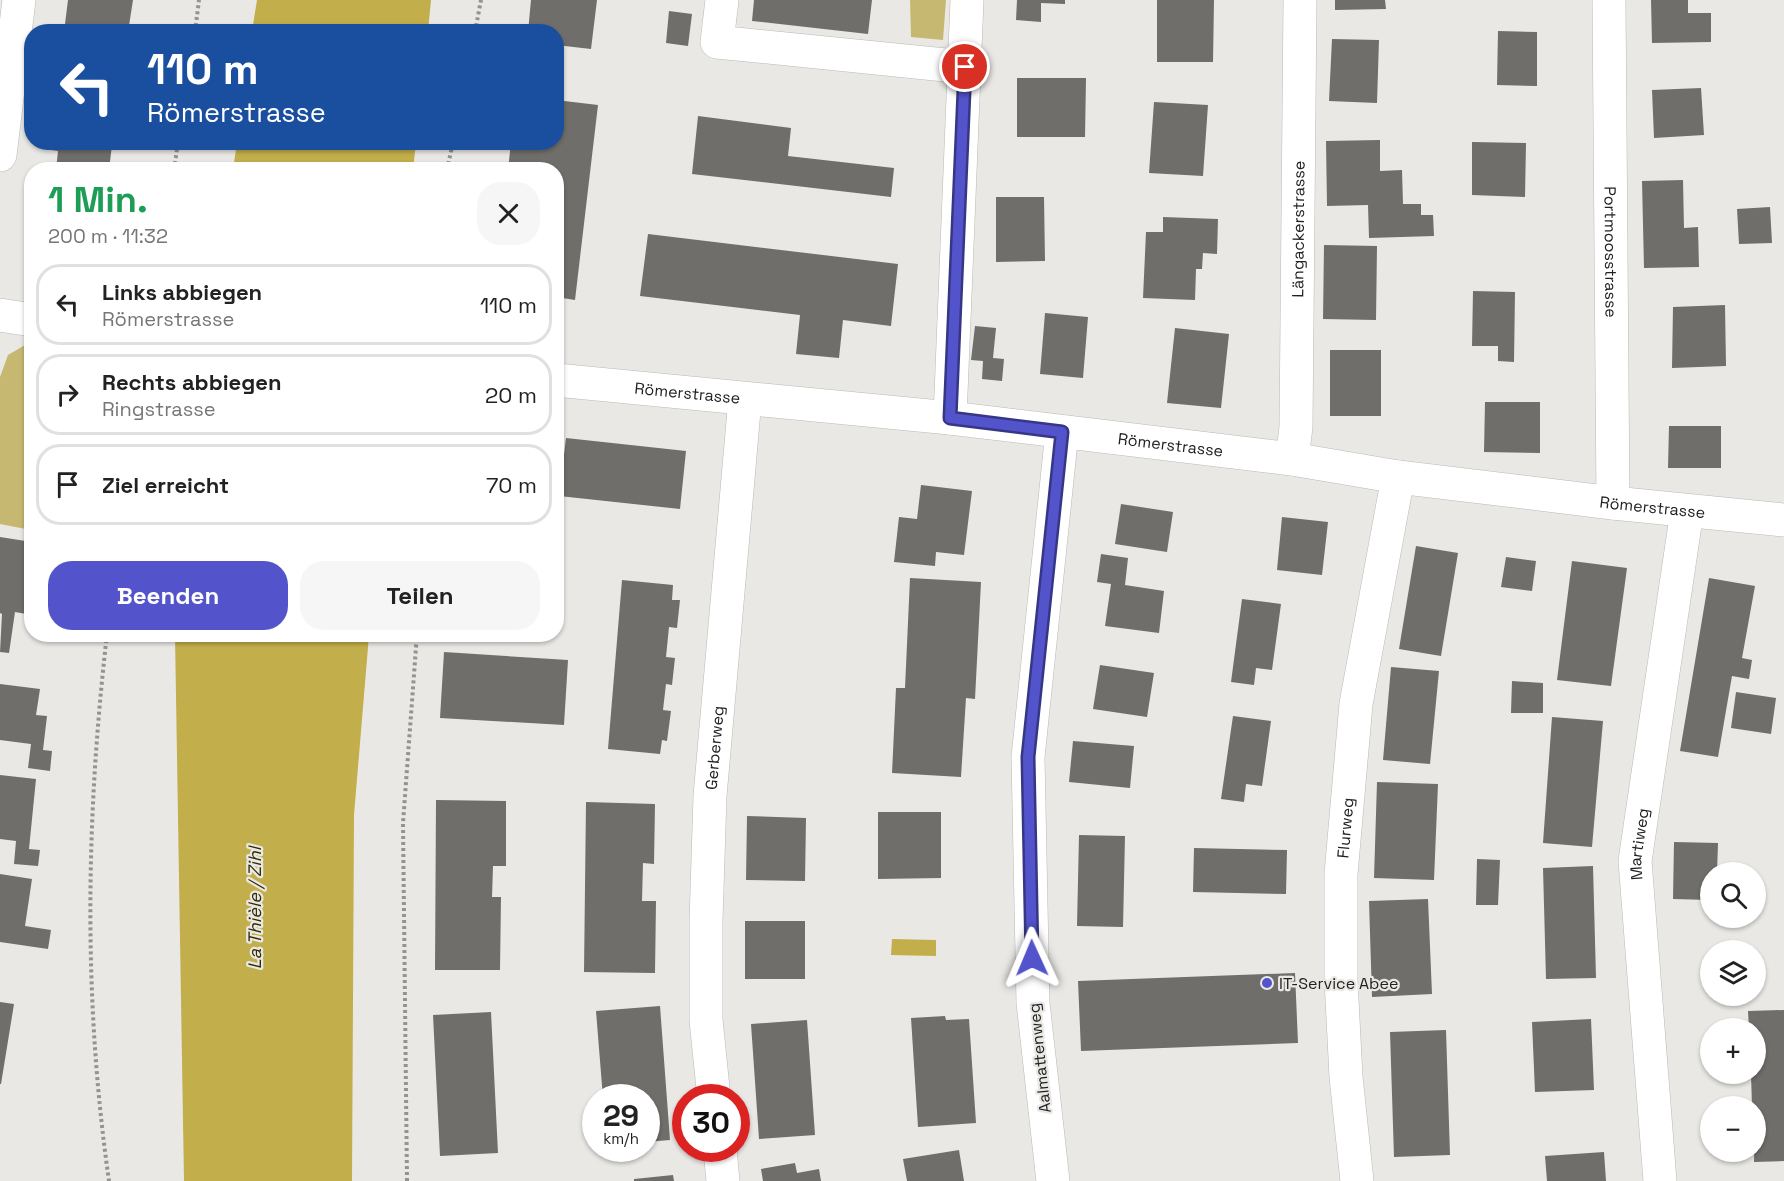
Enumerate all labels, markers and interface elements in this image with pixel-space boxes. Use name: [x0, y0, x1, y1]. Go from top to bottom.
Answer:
pin: [939, 41, 990, 92]
text: 110 m: [147, 43, 259, 96]
icon: left: [48, 48, 126, 126]
icon: arrive: [948, 50, 981, 83]
text: Römerstrasse: [147, 95, 326, 130]
street label: Längackerstrasse: [1287, 161, 1309, 298]
text: 1 Min.: [48, 177, 148, 223]
button: close: [477, 182, 540, 245]
street label: Portmoosstrasse: [1599, 186, 1622, 318]
text: 200 m · 11:32: [48, 223, 168, 249]
text: Links abbiegen: [102, 278, 262, 306]
icon: left: [51, 288, 84, 321]
text: 110 m: [480, 291, 537, 319]
text: Römerstrasse: [102, 306, 234, 332]
text: Rechts abbiegen: [102, 368, 282, 396]
icon: right: [51, 378, 84, 411]
street label: Römerstrasse: [634, 378, 741, 409]
text: 20 m: [485, 381, 537, 409]
text: Ringstrasse: [102, 396, 216, 422]
street label: Römerstrasse: [1117, 428, 1224, 462]
icon: arrive: [51, 468, 84, 501]
text: Ziel erreicht: [102, 471, 229, 499]
text: 70 m: [486, 471, 537, 499]
street label: Römerstrasse: [1598, 491, 1706, 523]
button: Beenden: [48, 561, 288, 630]
button: Teilen: [300, 561, 540, 630]
street label: Gerberweg: [701, 705, 729, 791]
street label: Flurweg: [1332, 797, 1359, 859]
street label: Martiweg: [1625, 807, 1654, 881]
water label: La Thièle / Zihl: [243, 844, 266, 969]
map controls: [1700, 862, 1766, 1162]
button: search: [1700, 862, 1766, 928]
position arrow: [1000, 926, 1064, 990]
button: layers: [1700, 940, 1766, 1006]
place label: IT-Service Abee: [1279, 973, 1398, 994]
marker: IT-Service Abee: [1260, 976, 1274, 990]
street label: Aalmattenweg: [1023, 1002, 1056, 1114]
button: +: [1700, 1018, 1766, 1084]
speed limit sign: 30: [672, 1084, 750, 1162]
text: 29: [603, 1096, 639, 1135]
button: −: [1700, 1096, 1766, 1162]
text: km/h: [603, 1129, 639, 1148]

